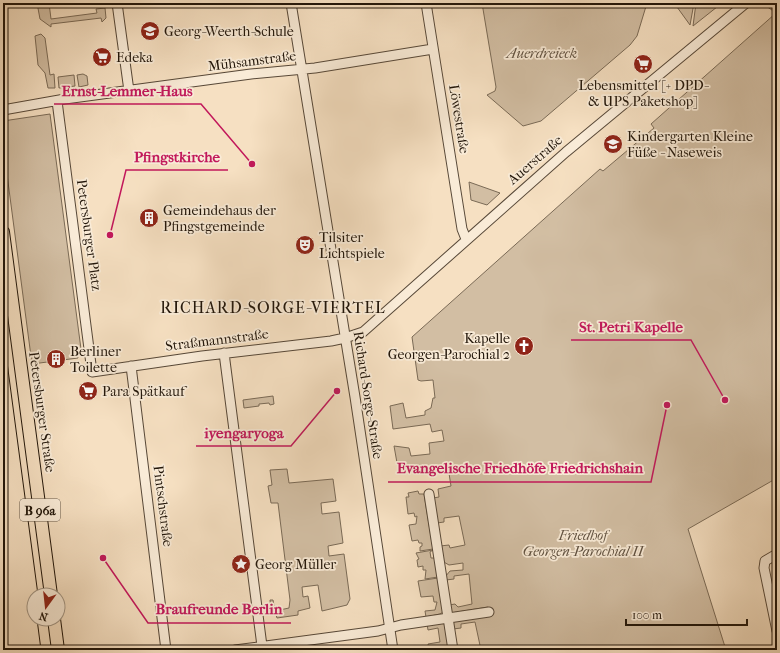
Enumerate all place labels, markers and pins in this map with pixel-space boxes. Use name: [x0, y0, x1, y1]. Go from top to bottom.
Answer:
school or university icon: Georg-Weerth-Schule: [139, 20, 161, 42]
place label: Georg-Weerth-Schule: [164, 23, 294, 40]
supermarket icon: Edeka: [91, 46, 113, 68]
place label: Edeka: [116, 49, 153, 66]
supermarket icon: Lebensmittel [+ DPD- & UPS Paketshop]: [632, 53, 654, 75]
callout: Ernst-Lemmer-Haus: [54, 77, 201, 104]
place label: Lebensmittel [+ DPD- & UPS Paketshop]: [579, 77, 710, 110]
place label: Kindergarten Kleine Füße - Naseweis: [627, 128, 753, 161]
school or university icon: Kindergarten Kleine Füße - Naseweis: [602, 133, 624, 155]
callout: Pfingstkirche: [126, 143, 228, 170]
place label: Gemeindehaus der Pfingstgemeinde: [163, 202, 276, 235]
building icon: Gemeindehaus der Pfingstgemeinde: [138, 207, 160, 229]
place label: Tilsiter Lichtspiele: [319, 229, 385, 262]
theatre icon: Tilsiter Lichtspiele: [294, 234, 316, 256]
callout: St. Petri Kapelle: [571, 313, 691, 340]
place label: Kapelle Georgen-Parochial 2: [388, 330, 510, 363]
church icon: Kapelle Georgen-Parochial 2: [513, 335, 535, 357]
place label: Berliner Toilette: [70, 343, 121, 376]
building icon: Berliner Toilette: [45, 348, 67, 370]
supermarket icon: Para Spätkauf: [77, 380, 99, 402]
place label: Para Spätkauf: [102, 383, 188, 400]
callout: iyengaryoga: [196, 419, 291, 446]
callout: Evangelische Friedhöfe Friedrichshain: [388, 455, 651, 482]
place icon: Georg Müller: [230, 553, 252, 575]
place label: Georg Müller: [255, 556, 336, 573]
callout: Braufreunde Berlin: [148, 596, 291, 623]

